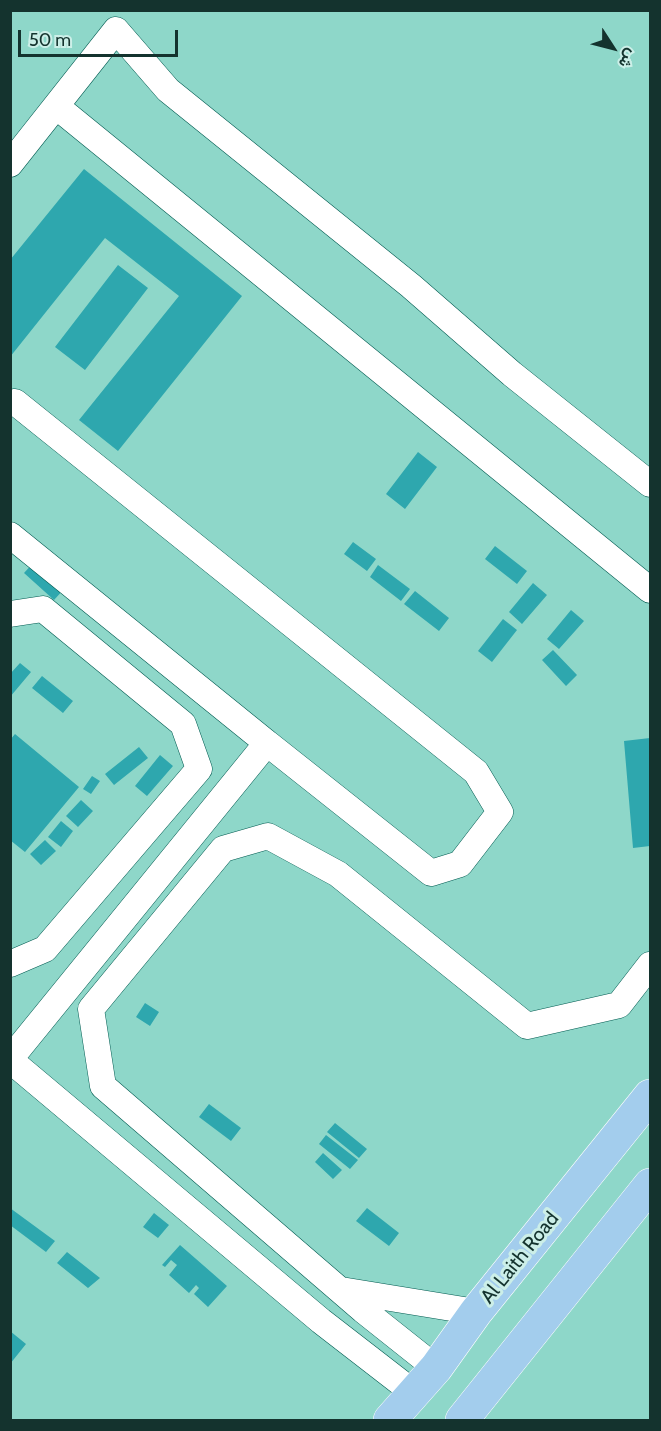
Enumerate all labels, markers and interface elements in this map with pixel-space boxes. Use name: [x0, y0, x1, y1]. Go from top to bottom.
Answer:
scale bar: [21, 18, 182, 56]
north arrow: [583, 18, 643, 78]
text: 50 m: [29, 29, 71, 51]
text: ش: [615, 46, 641, 72]
street label: Al Laith Road: [476, 1207, 564, 1309]

